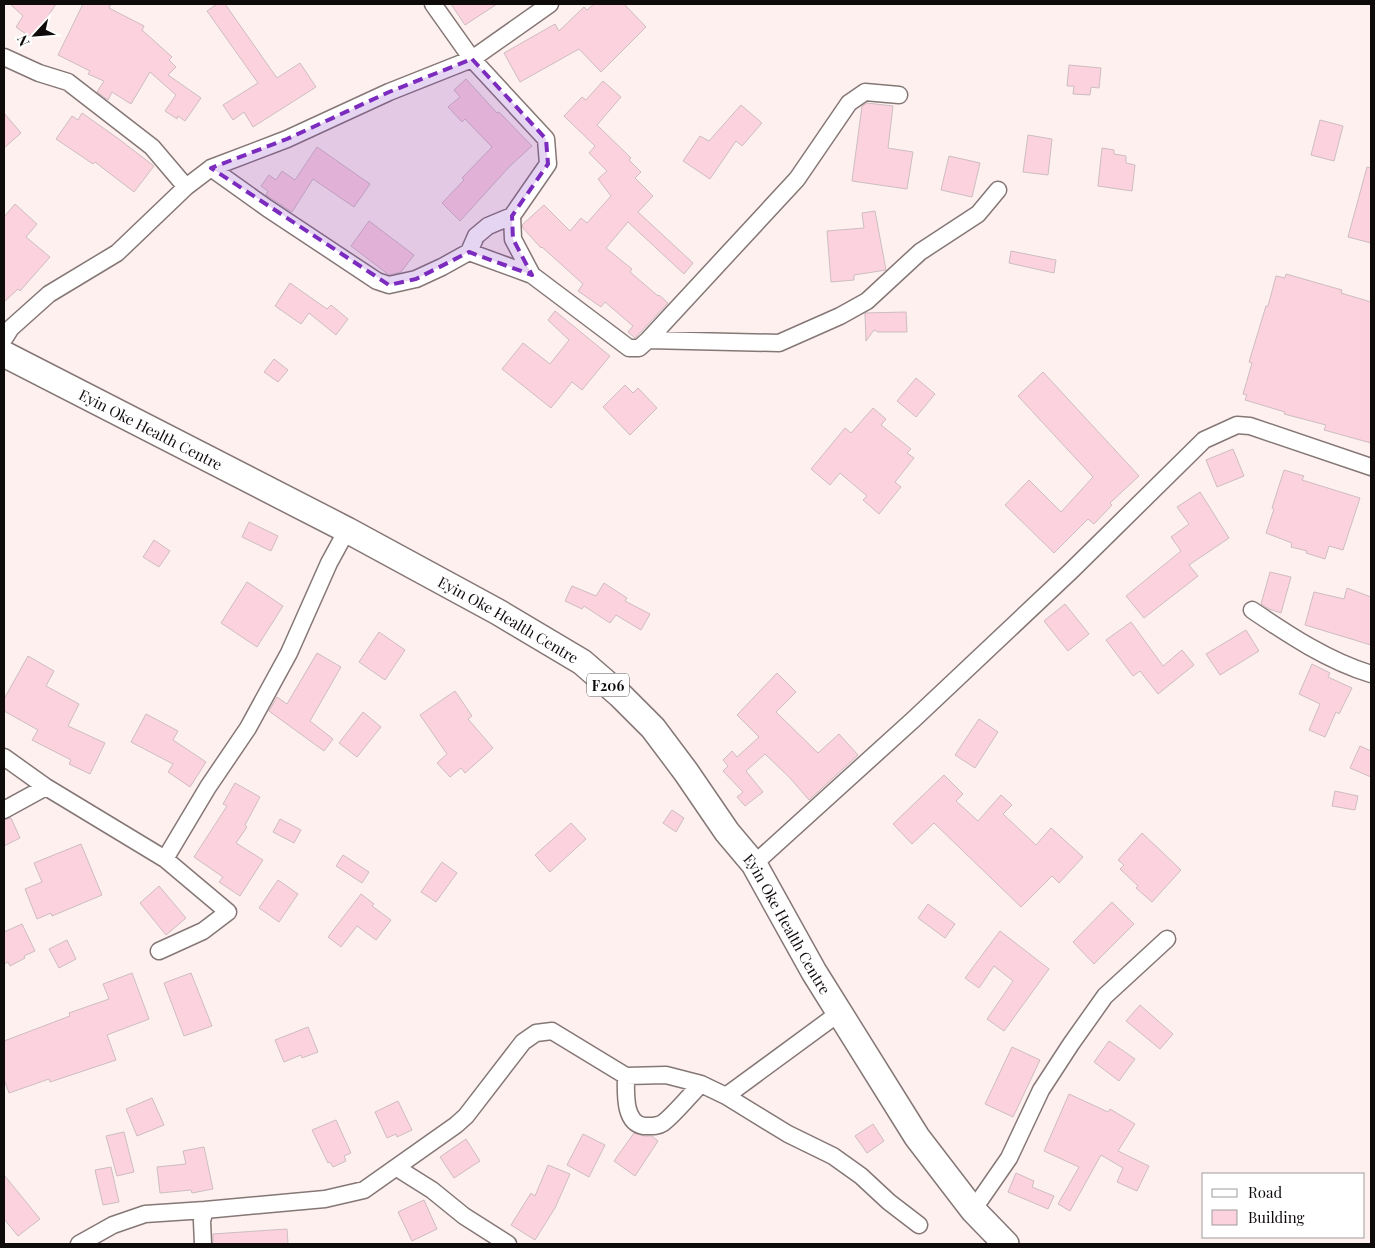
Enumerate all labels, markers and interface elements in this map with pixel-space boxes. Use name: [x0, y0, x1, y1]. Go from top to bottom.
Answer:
north arrow: [10, 10, 60, 60]
text: N: [12, 32, 34, 50]
street label: Eyin Oke Health Centre: [76, 384, 226, 474]
street label: Eyin Oke Health Centre: [435, 571, 582, 668]
road number: F206: [587, 674, 629, 696]
street label: Eyin Oke Health Centre: [739, 849, 835, 998]
legend: [1202, 1173, 1365, 1238]
text: Road: [1248, 1182, 1282, 1202]
text: Building: [1248, 1207, 1305, 1227]

